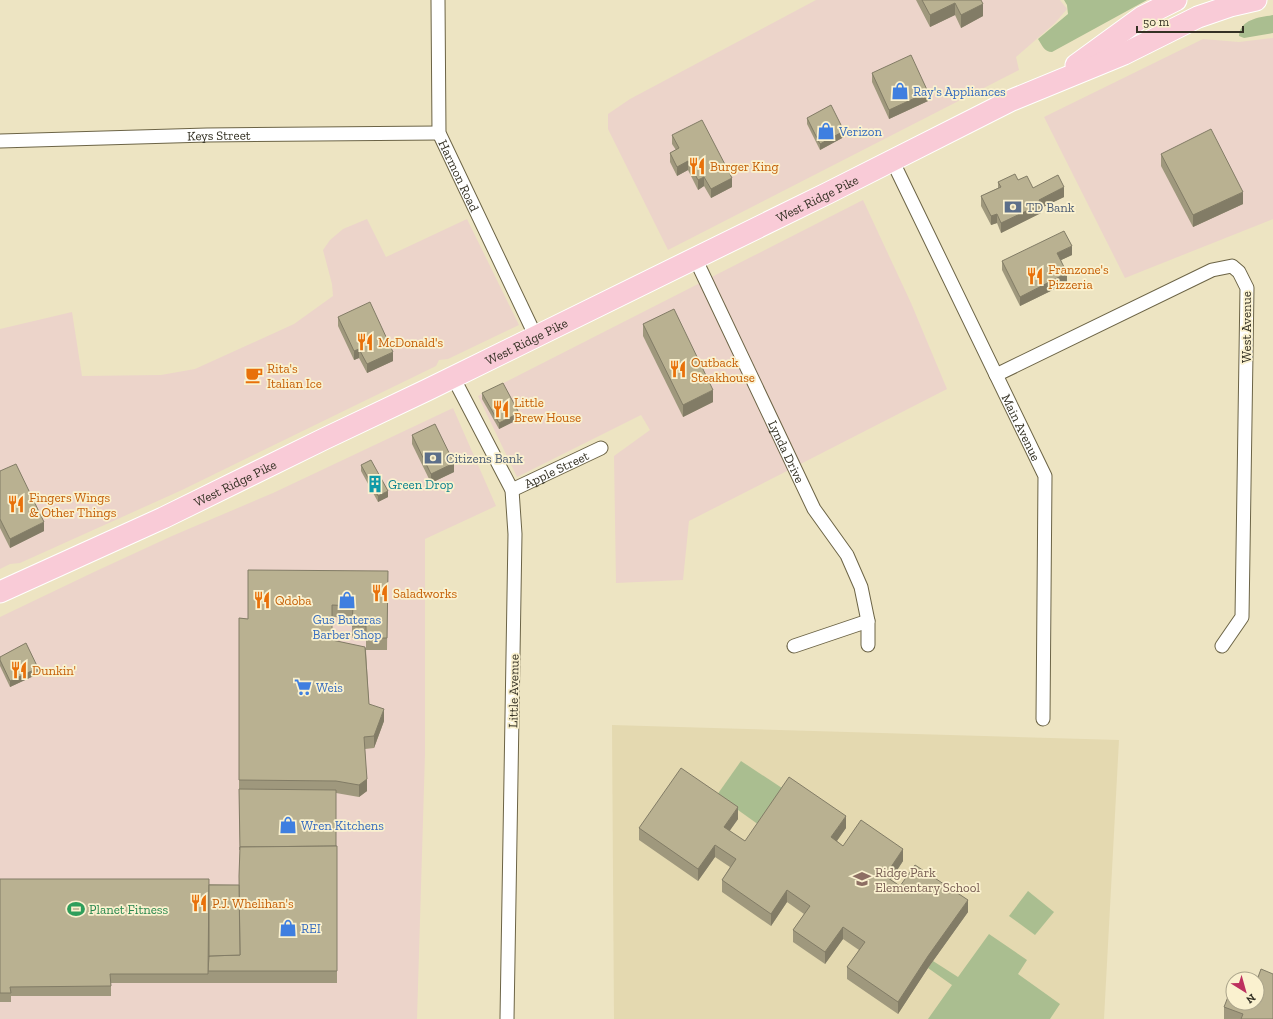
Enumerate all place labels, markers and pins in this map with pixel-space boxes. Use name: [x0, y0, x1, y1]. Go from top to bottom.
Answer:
shop icon: Ray's Appliances: [890, 81, 910, 101]
place label: Ray's Appliances: [913, 84, 1006, 99]
shop icon: Verizon: [816, 121, 836, 141]
place label: Verizon: [838, 124, 882, 139]
restaurant icon: Burger King: [687, 156, 707, 176]
place label: Burger King: [710, 159, 779, 174]
bank icon: TD Bank: [1003, 197, 1023, 217]
place label: TD Bank: [1026, 200, 1075, 215]
place label: Franzone's Pizzeria: [1048, 262, 1109, 292]
restaurant icon: Franzone's Pizzeria: [1025, 266, 1045, 286]
restaurant icon: McDonald's: [355, 332, 375, 352]
place label: McDonald's: [378, 335, 444, 350]
place label: Outback Steakhouse: [691, 355, 755, 385]
restaurant icon: Outback Steakhouse: [668, 359, 688, 379]
place label: Rita's Italian Ice: [267, 361, 322, 391]
cafe icon: Rita's Italian Ice: [244, 365, 264, 385]
place label: Little Brew House: [514, 395, 581, 425]
restaurant icon: Little Brew House: [491, 399, 511, 419]
bank icon: Citizens Bank: [423, 448, 443, 468]
place label: Citizens Bank: [446, 451, 523, 466]
building icon: Green Drop: [365, 474, 385, 494]
place label: Green Drop: [388, 477, 454, 492]
place label: Fingers Wings & Other Things: [29, 490, 117, 520]
restaurant icon: Fingers Wings & Other Things: [6, 494, 26, 514]
restaurant icon: Saladworks: [370, 583, 390, 603]
place label: Saladworks: [393, 586, 458, 601]
restaurant icon: Qdoba: [252, 590, 272, 610]
shop icon: Gus Buteras Barber Shop: [337, 590, 357, 610]
place label: Qdoba: [275, 593, 312, 608]
place label: Gus Buteras Barber Shop: [313, 612, 382, 642]
restaurant icon: Dunkin': [9, 660, 29, 680]
place label: Dunkin': [32, 663, 76, 678]
supermarket icon: Weis: [293, 677, 313, 697]
place label: Weis: [316, 680, 343, 695]
shop icon: Wren Kitchens: [278, 815, 298, 835]
place label: Wren Kitchens: [301, 818, 384, 833]
place label: Ridge Park Elementary School: [875, 865, 980, 895]
school or university icon: Ridge Park Elementary School: [852, 869, 872, 889]
restaurant icon: P.J. Whelihan's: [189, 893, 209, 913]
place label: P.J. Whelihan's: [212, 896, 294, 911]
sports icon: Planet Fitness: [66, 899, 86, 919]
place label: Planet Fitness: [89, 902, 169, 917]
shop icon: REI: [278, 918, 298, 938]
place label: REI: [301, 921, 321, 936]

